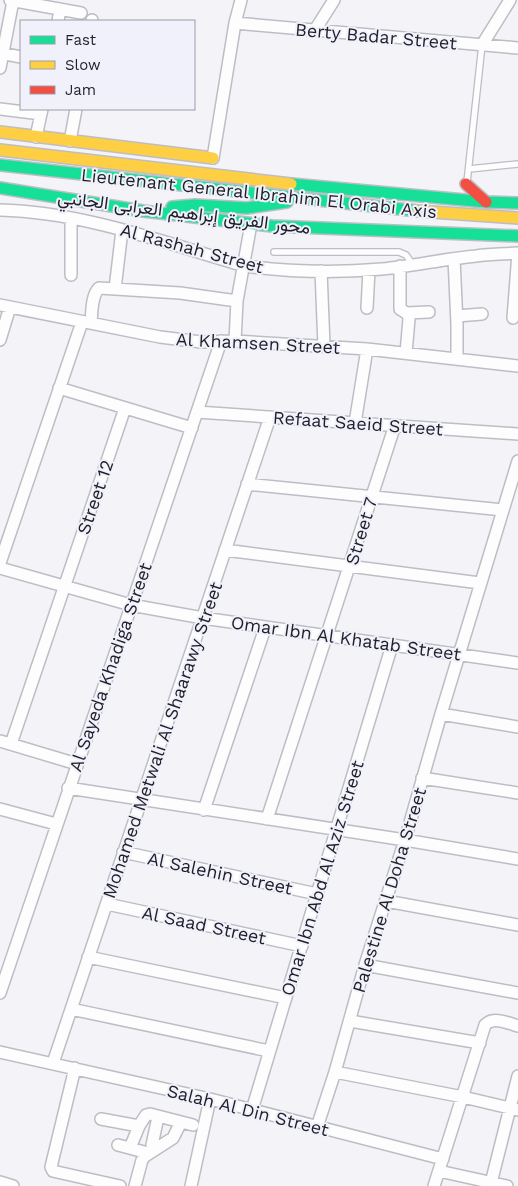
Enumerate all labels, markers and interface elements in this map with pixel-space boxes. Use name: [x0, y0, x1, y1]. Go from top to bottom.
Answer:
street label: Berty Badar Street: [294, 18, 458, 54]
legend: [20, 20, 195, 110]
text: Fast: [65, 31, 97, 49]
text: Slow: [65, 56, 101, 74]
text: Jam: [65, 81, 96, 99]
street label: Lieutenant General Ibrahim El Orabi Axis: [80, 164, 438, 222]
street label: محور الفريق إبراهيم العرابى الجانبي: [56, 186, 312, 243]
street label: Al Rashah Street: [118, 219, 266, 277]
street label: Al Khamsen Street: [175, 328, 341, 358]
street label: Refaat Saeid Street: [272, 407, 444, 439]
street label: Street 12: [72, 457, 118, 537]
street label: Street 7: [341, 495, 381, 567]
street label: Al Sayeda Khadiga Street: [64, 559, 156, 774]
street label: Mohamed Metwali Al Shaarawy Street: [98, 579, 226, 901]
street label: Omar Ibn Al Khatab Street: [230, 611, 463, 665]
street label: Omar Ibn Abd Al Aziz Street: [276, 757, 368, 998]
street label: Palestine Al Doha Street: [348, 784, 430, 995]
street label: Al Salehin Street: [146, 847, 295, 899]
street label: Al Saad Street: [140, 902, 268, 948]
street label: Salah Al Din Street: [165, 1080, 331, 1140]

